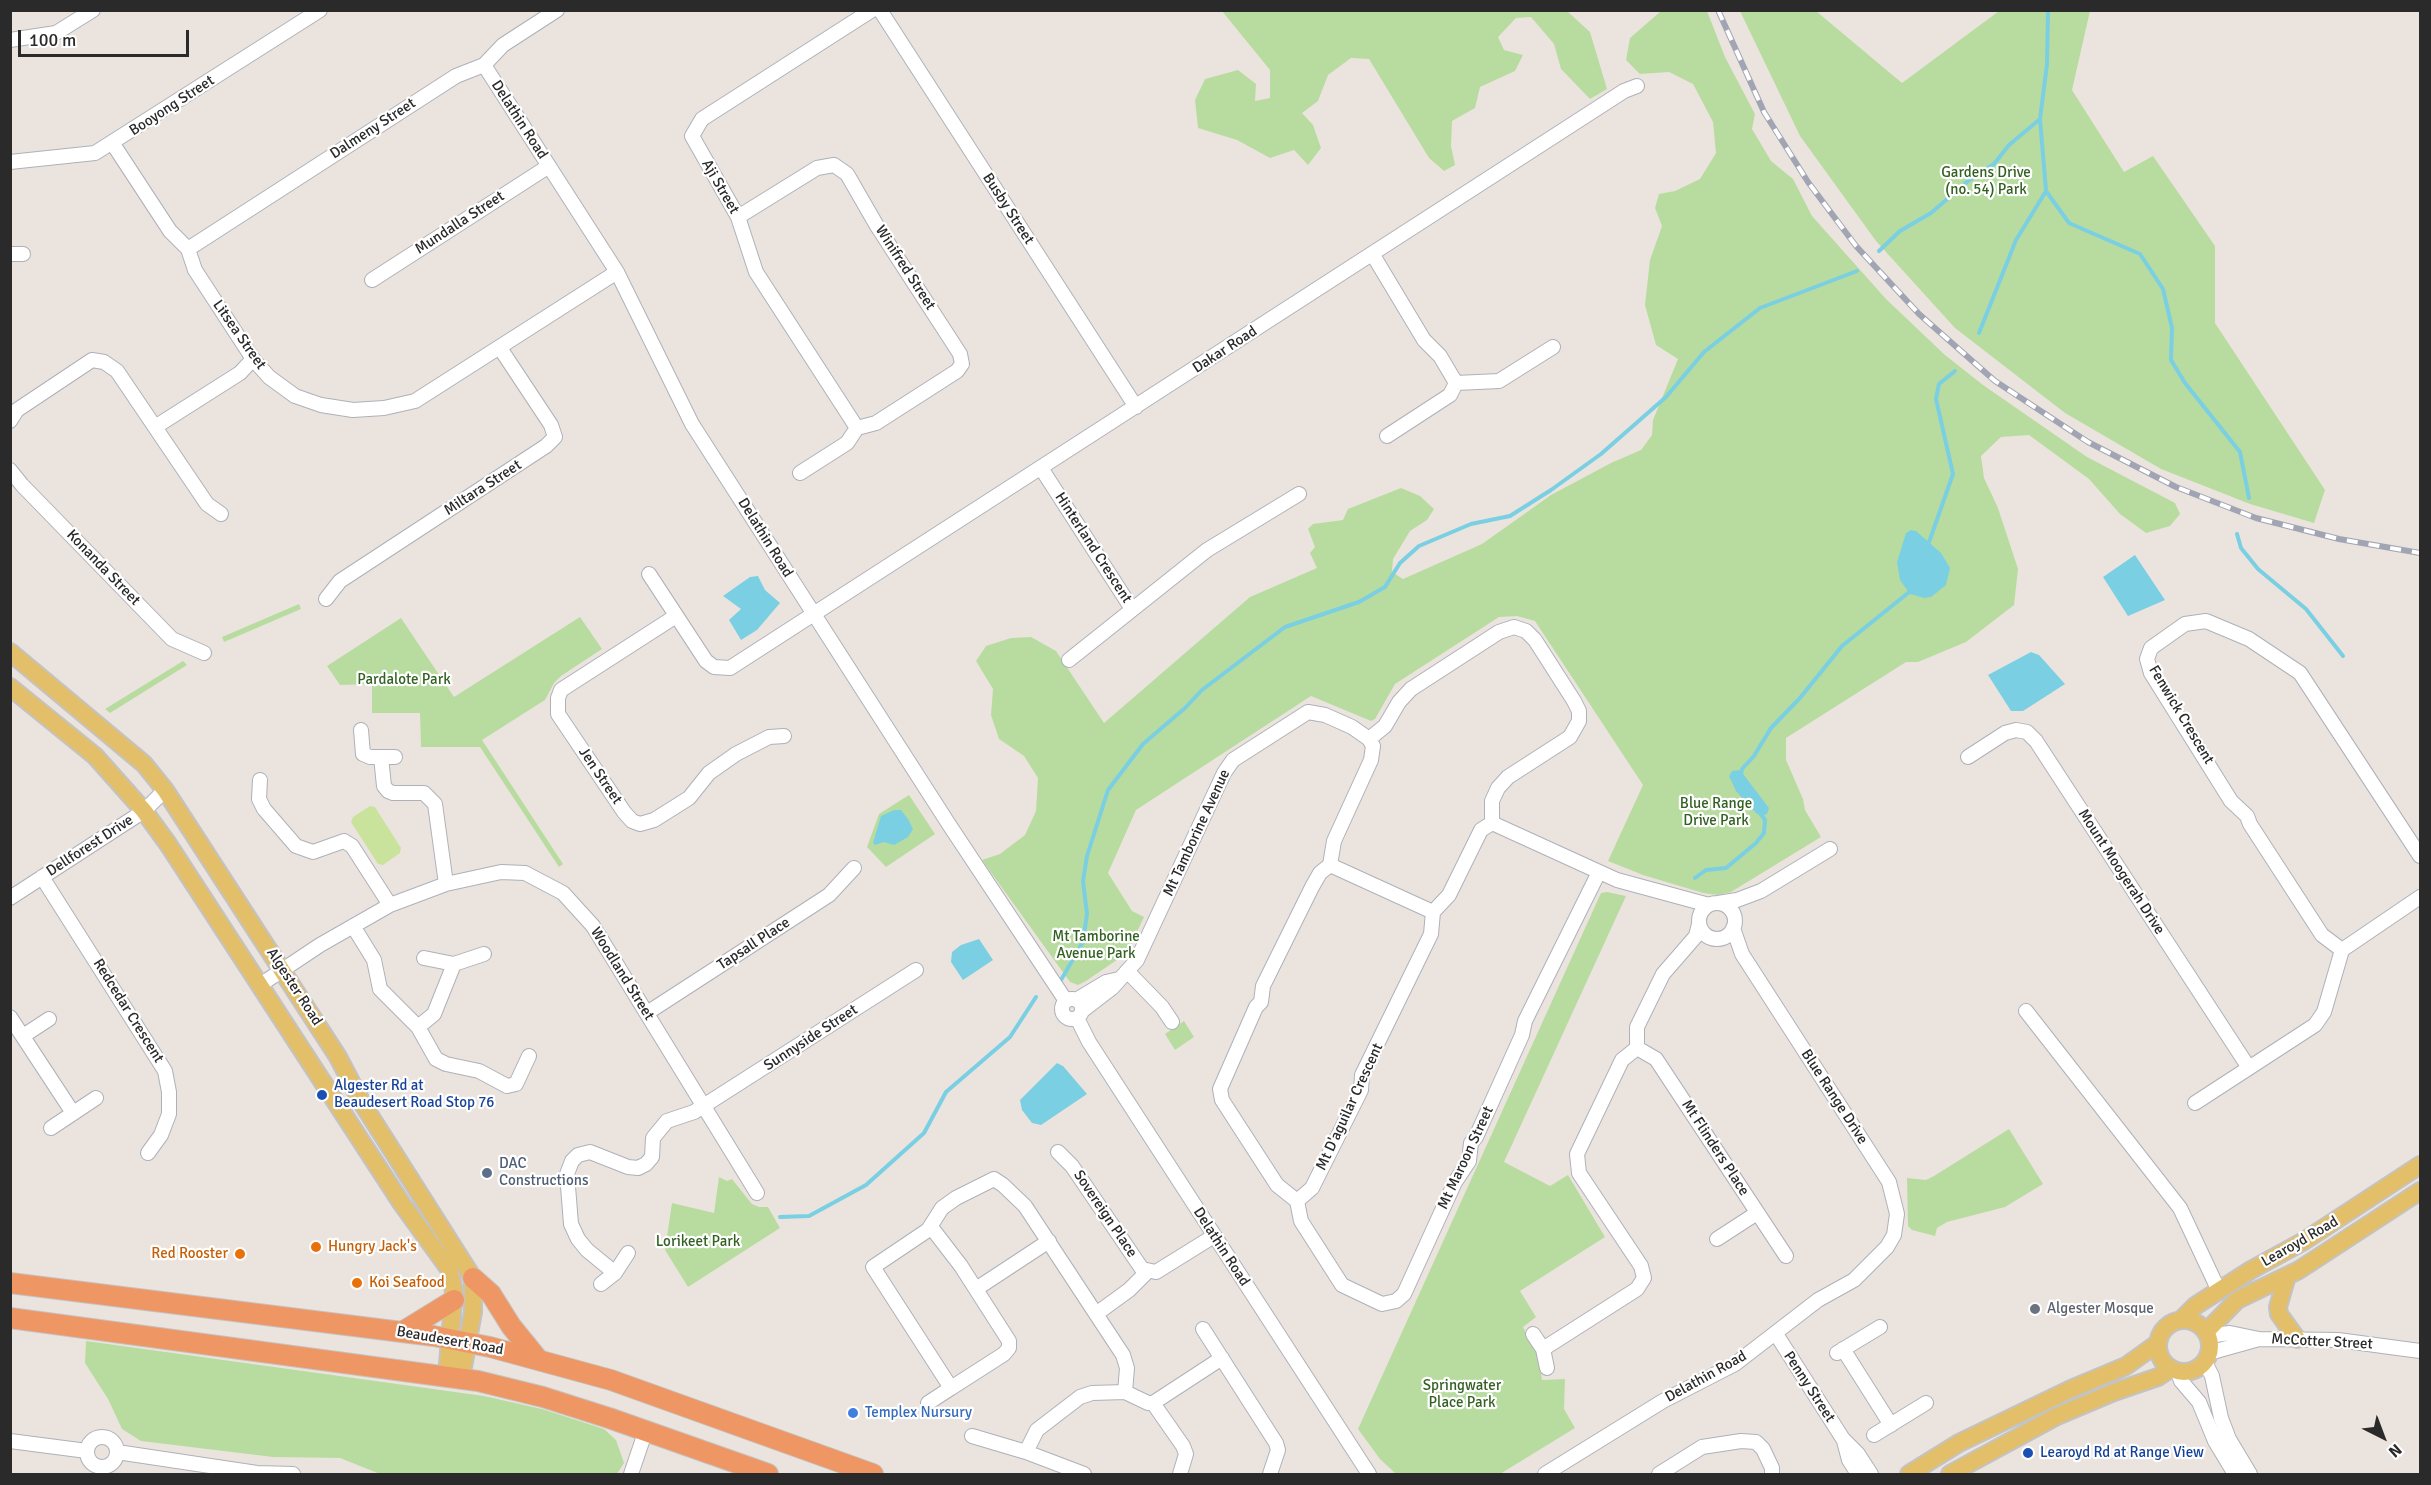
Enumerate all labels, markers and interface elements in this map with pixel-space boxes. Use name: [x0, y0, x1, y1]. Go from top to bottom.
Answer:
scale bar: [21, 18, 192, 56]
text: 100 m: [29, 29, 76, 51]
street label: Booyong Street: [126, 72, 218, 140]
street label: Delathin Road: [487, 77, 551, 163]
street label: Dalmeny Street: [327, 95, 419, 163]
street label: Aji Street: [697, 157, 743, 217]
park label: Gardens Drive (no. 54) Park: [1941, 164, 2031, 199]
street label: Busby Street: [978, 170, 1038, 248]
street label: Mundalla Street: [412, 187, 508, 259]
street label: Winifred Street: [871, 222, 939, 314]
street label: Litsea Street: [208, 297, 270, 373]
street label: Dakar Road: [1189, 323, 1261, 377]
street label: Miltara Street: [441, 456, 525, 520]
street label: Hinterland Crescent: [1051, 489, 1135, 607]
street label: Delathin Road: [733, 495, 797, 581]
street label: Konanda Street: [62, 526, 144, 610]
street label: Fenwick Crescent: [2144, 662, 2218, 768]
park label: Pardalote Park: [357, 671, 451, 689]
street label: Jen Street: [574, 744, 626, 808]
street label: Mt Tamborine Avenue: [1160, 767, 1234, 899]
park label: Blue Range Drive Park: [1680, 795, 1752, 830]
street label: Mount Moogerah Drive: [2074, 806, 2168, 938]
street label: Dellforest Drive: [43, 811, 137, 881]
street label: Tapsall Place: [714, 914, 794, 974]
street label: Woodland Street: [586, 924, 658, 1024]
park label: Mt Tamborine Avenue Park: [1052, 928, 1140, 963]
street label: Algester Road: [262, 945, 326, 1029]
street label: Redcedar Crescent: [89, 956, 167, 1066]
street label: Sunnyside Street: [761, 1001, 861, 1075]
street label: Mt D'aguilar Crescent: [1313, 1041, 1387, 1173]
street label: Blue Range Drive: [1797, 1046, 1871, 1148]
place label: Algester Rd at Beaudesert Road Stop 76: [334, 1077, 494, 1112]
marker: Algester Rd at Beaudesert Road Stop 76: [315, 1088, 329, 1102]
street label: Mt Flinders Place: [1677, 1097, 1753, 1199]
street label: Mt Maroon Street: [1434, 1104, 1498, 1212]
place label: DAC Constructions: [499, 1155, 588, 1190]
marker: DAC Constructions: [480, 1166, 494, 1180]
street label: Sovereign Place: [1069, 1167, 1141, 1261]
street label: Delathin Road: [1189, 1204, 1253, 1290]
street label: Learoyd Road: [2258, 1213, 2342, 1271]
park label: Lorikeet Park: [656, 1233, 740, 1251]
place label: Hungry Jack's: [328, 1238, 417, 1256]
marker: Hungry Jack's: [309, 1240, 323, 1254]
place label: Red Rooster: [151, 1245, 228, 1263]
marker: Red Rooster: [233, 1247, 247, 1261]
place label: Koi Seafood: [369, 1274, 445, 1292]
marker: Koi Seafood: [350, 1276, 364, 1290]
place label: Algester Mosque: [2047, 1300, 2154, 1318]
marker: Algester Mosque: [2028, 1302, 2042, 1316]
street label: Beaudesert Road: [395, 1323, 505, 1359]
street label: McCotter Street: [2271, 1330, 2373, 1354]
street label: Delathin Road: [1662, 1347, 1750, 1407]
street label: Penny Street: [1779, 1348, 1839, 1426]
park label: Springwater Place Park: [1423, 1377, 1501, 1412]
place label: Templex Nursury: [865, 1404, 972, 1422]
marker: Templex Nursury: [846, 1406, 860, 1420]
north arrow: [2353, 1407, 2413, 1467]
text: N: [2384, 1439, 2406, 1462]
place label: Learoyd Rd at Range View: [2040, 1444, 2204, 1462]
marker: Learoyd Rd at Range View: [2021, 1446, 2035, 1460]

